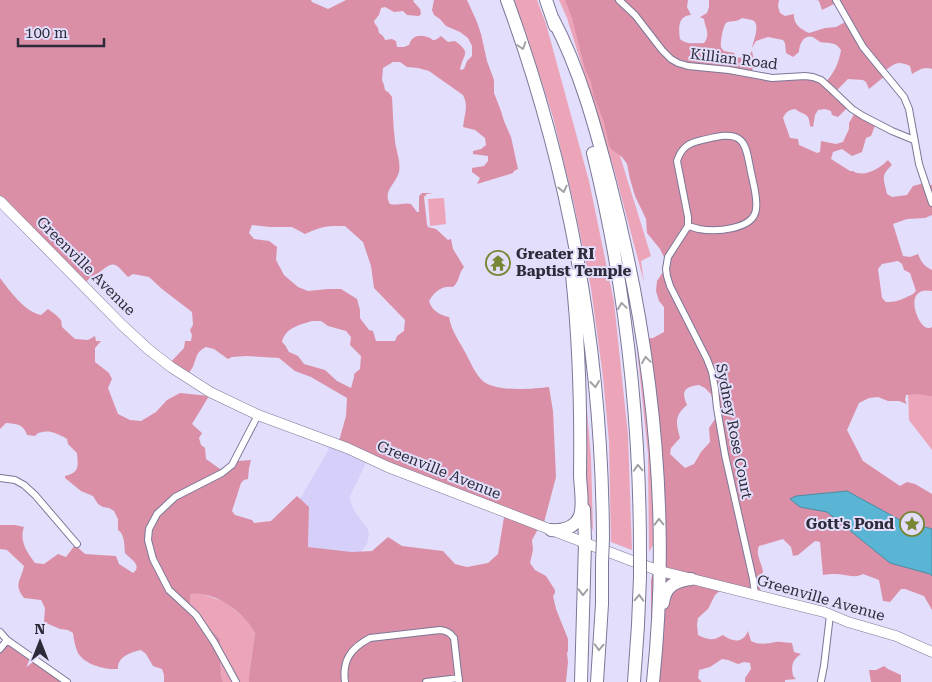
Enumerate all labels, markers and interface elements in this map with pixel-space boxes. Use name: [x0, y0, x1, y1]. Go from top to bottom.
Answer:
scale bar: [18, 15, 104, 47]
text: 100 m: [25, 24, 68, 42]
one-way arrow: [517, 41, 527, 50]
street label: Killian Road: [689, 45, 779, 73]
one-way arrow: [557, 185, 568, 194]
street label: Greenville Avenue: [33, 213, 139, 319]
place label: Greater RI Baptist Temple: [516, 245, 631, 280]
temple icon: Greater RI Baptist Temple: [485, 250, 511, 276]
one-way arrow: [618, 302, 628, 310]
one-way arrow: [641, 356, 652, 364]
street label: Sydney Rose Court: [712, 362, 756, 501]
one-way arrow: [589, 381, 600, 389]
street label: Greenville Avenue: [374, 437, 504, 503]
one-way arrow: [633, 464, 644, 472]
place icon: Gott's Pond: [899, 511, 925, 537]
place label: Gott's Pond: [806, 515, 894, 533]
one-way arrow: [654, 518, 664, 526]
street label: Greenville Avenue: [755, 571, 887, 625]
one-way arrow: [578, 588, 588, 596]
one-way arrow: [634, 594, 645, 602]
north arrow: [15, 617, 65, 667]
text: N: [35, 621, 46, 637]
one-way arrow: [594, 643, 605, 651]

